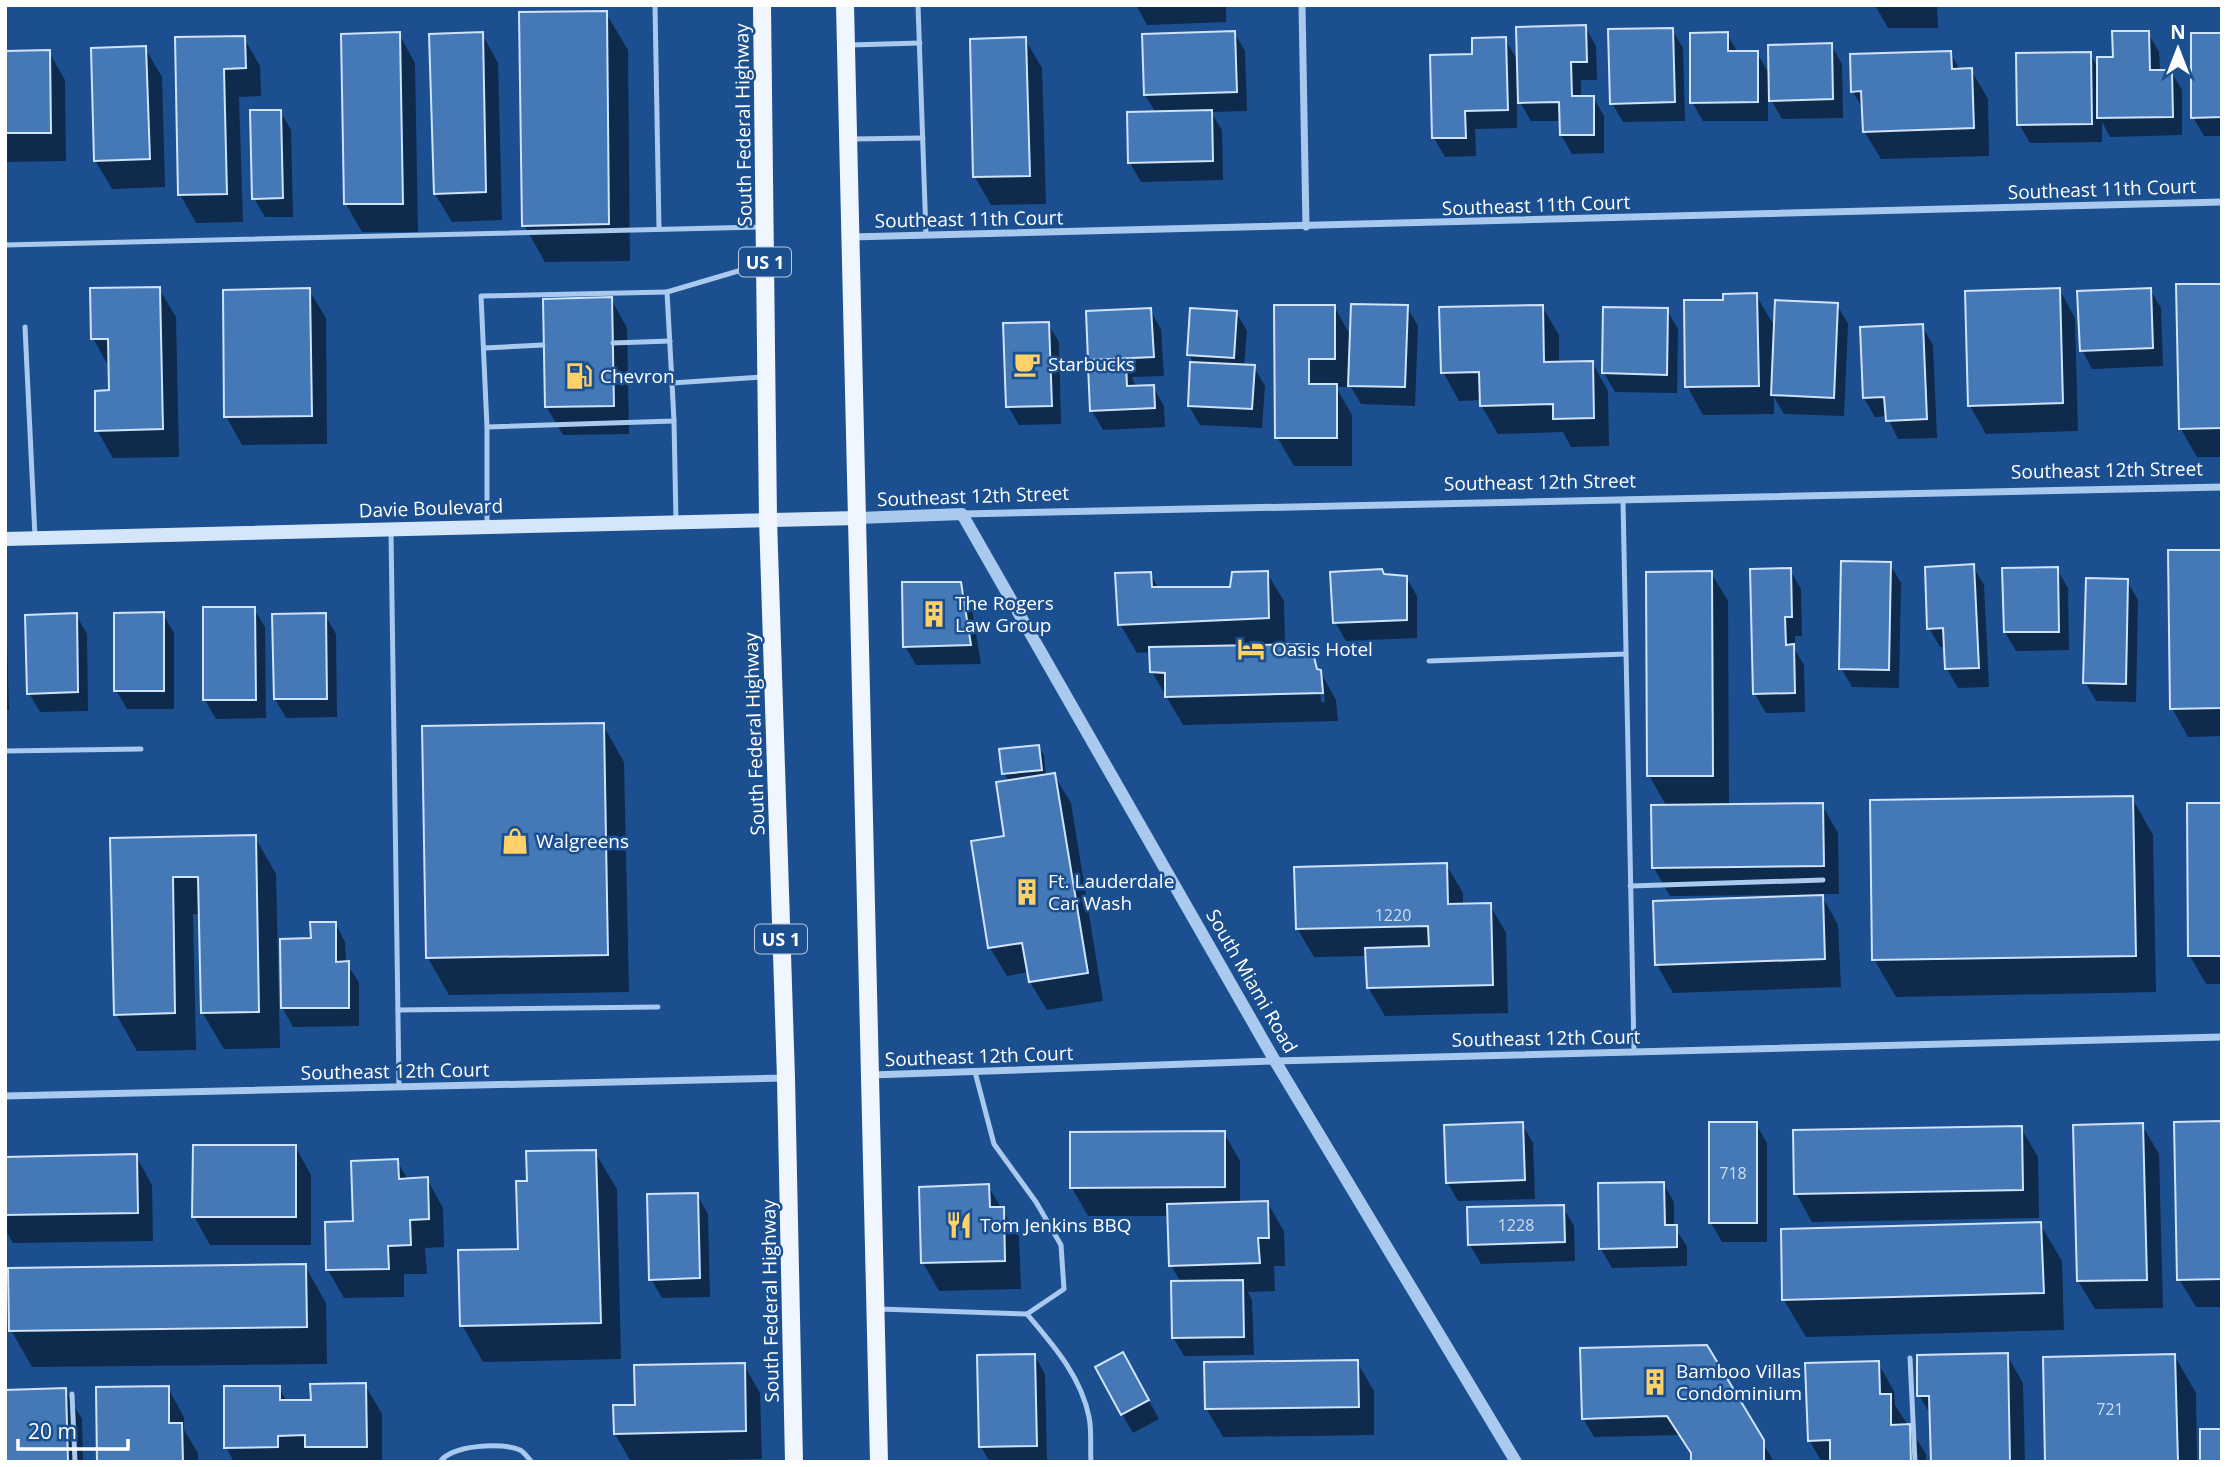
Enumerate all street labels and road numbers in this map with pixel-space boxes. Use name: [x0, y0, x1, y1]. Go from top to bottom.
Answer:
street label: South Federal Highway: [728, 23, 758, 227]
street label: Southeast 11th Court: [2007, 173, 2197, 205]
street label: Southeast 11th Court: [1441, 189, 1631, 221]
street label: Southeast 11th Court: [874, 204, 1064, 234]
road number: US 1: [739, 248, 791, 276]
street label: Southeast 12th Street: [2011, 455, 2203, 485]
street label: Southeast 12th Street: [1444, 467, 1636, 497]
street label: Southeast 12th Street: [877, 480, 1070, 512]
street label: Davie Boulevard: [358, 492, 504, 524]
street label: South Federal Highway: [737, 632, 771, 836]
street label: South Miami Road: [1200, 904, 1304, 1058]
road number: US 1: [755, 924, 807, 954]
street label: Southeast 12th Court: [1451, 1023, 1641, 1053]
street label: Southeast 12th Court: [884, 1040, 1074, 1072]
street label: Southeast 12th Court: [300, 1056, 490, 1086]
street label: South Federal Highway: [755, 1199, 785, 1403]

